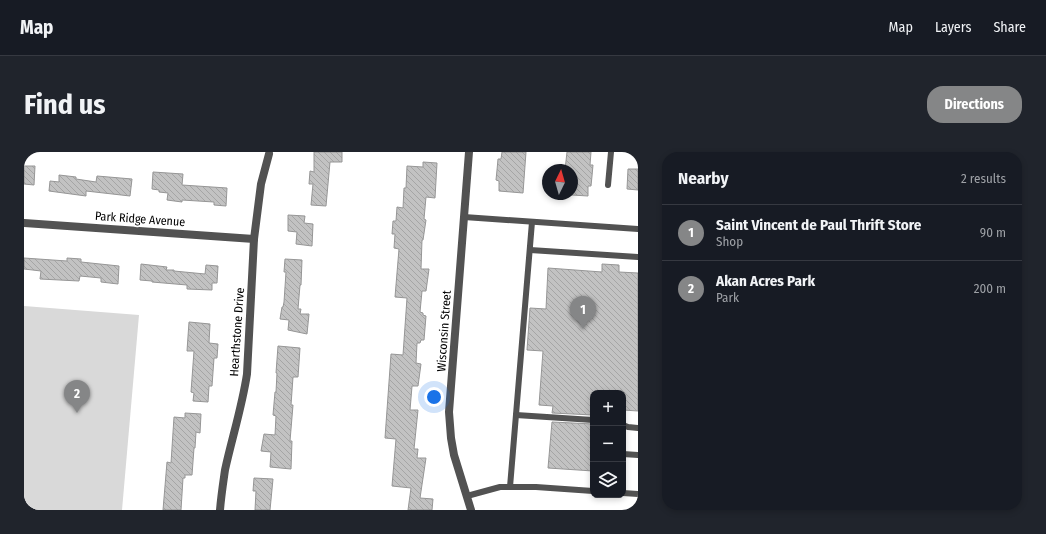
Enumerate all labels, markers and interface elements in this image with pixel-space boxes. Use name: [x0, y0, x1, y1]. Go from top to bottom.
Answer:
text: Map: [20, 16, 53, 39]
text: Map: [889, 19, 913, 36]
text: Layers: [935, 19, 971, 36]
text: Share: [993, 19, 1026, 36]
button: Directions: [927, 86, 1022, 123]
text: Find us: [24, 88, 106, 121]
north arrow: [542, 164, 578, 200]
text: Nearby: [678, 168, 729, 189]
text: 2 results: [961, 171, 1006, 186]
street label: Park Ridge Avenue: [94, 209, 186, 229]
text: Saint Vincent de Paul Thrift Store: [716, 216, 921, 234]
text: 1: [688, 225, 694, 240]
text: 90 m: [980, 225, 1006, 240]
text: Shop: [716, 234, 743, 249]
text: Akan Acres Park: [716, 272, 815, 290]
text: 2: [688, 281, 694, 296]
text: 200 m: [974, 281, 1006, 296]
street label: Hearthstone Drive: [227, 287, 247, 377]
street label: Wisconsin Street: [434, 290, 454, 372]
text: Park: [716, 290, 739, 305]
pin: 1: [570, 296, 596, 329]
pin: 2: [64, 380, 90, 413]
your location: [424, 387, 444, 407]
map controls: [590, 390, 626, 498]
button: +: [590, 390, 626, 426]
button: −: [590, 426, 626, 462]
button: layers: [590, 462, 626, 498]

